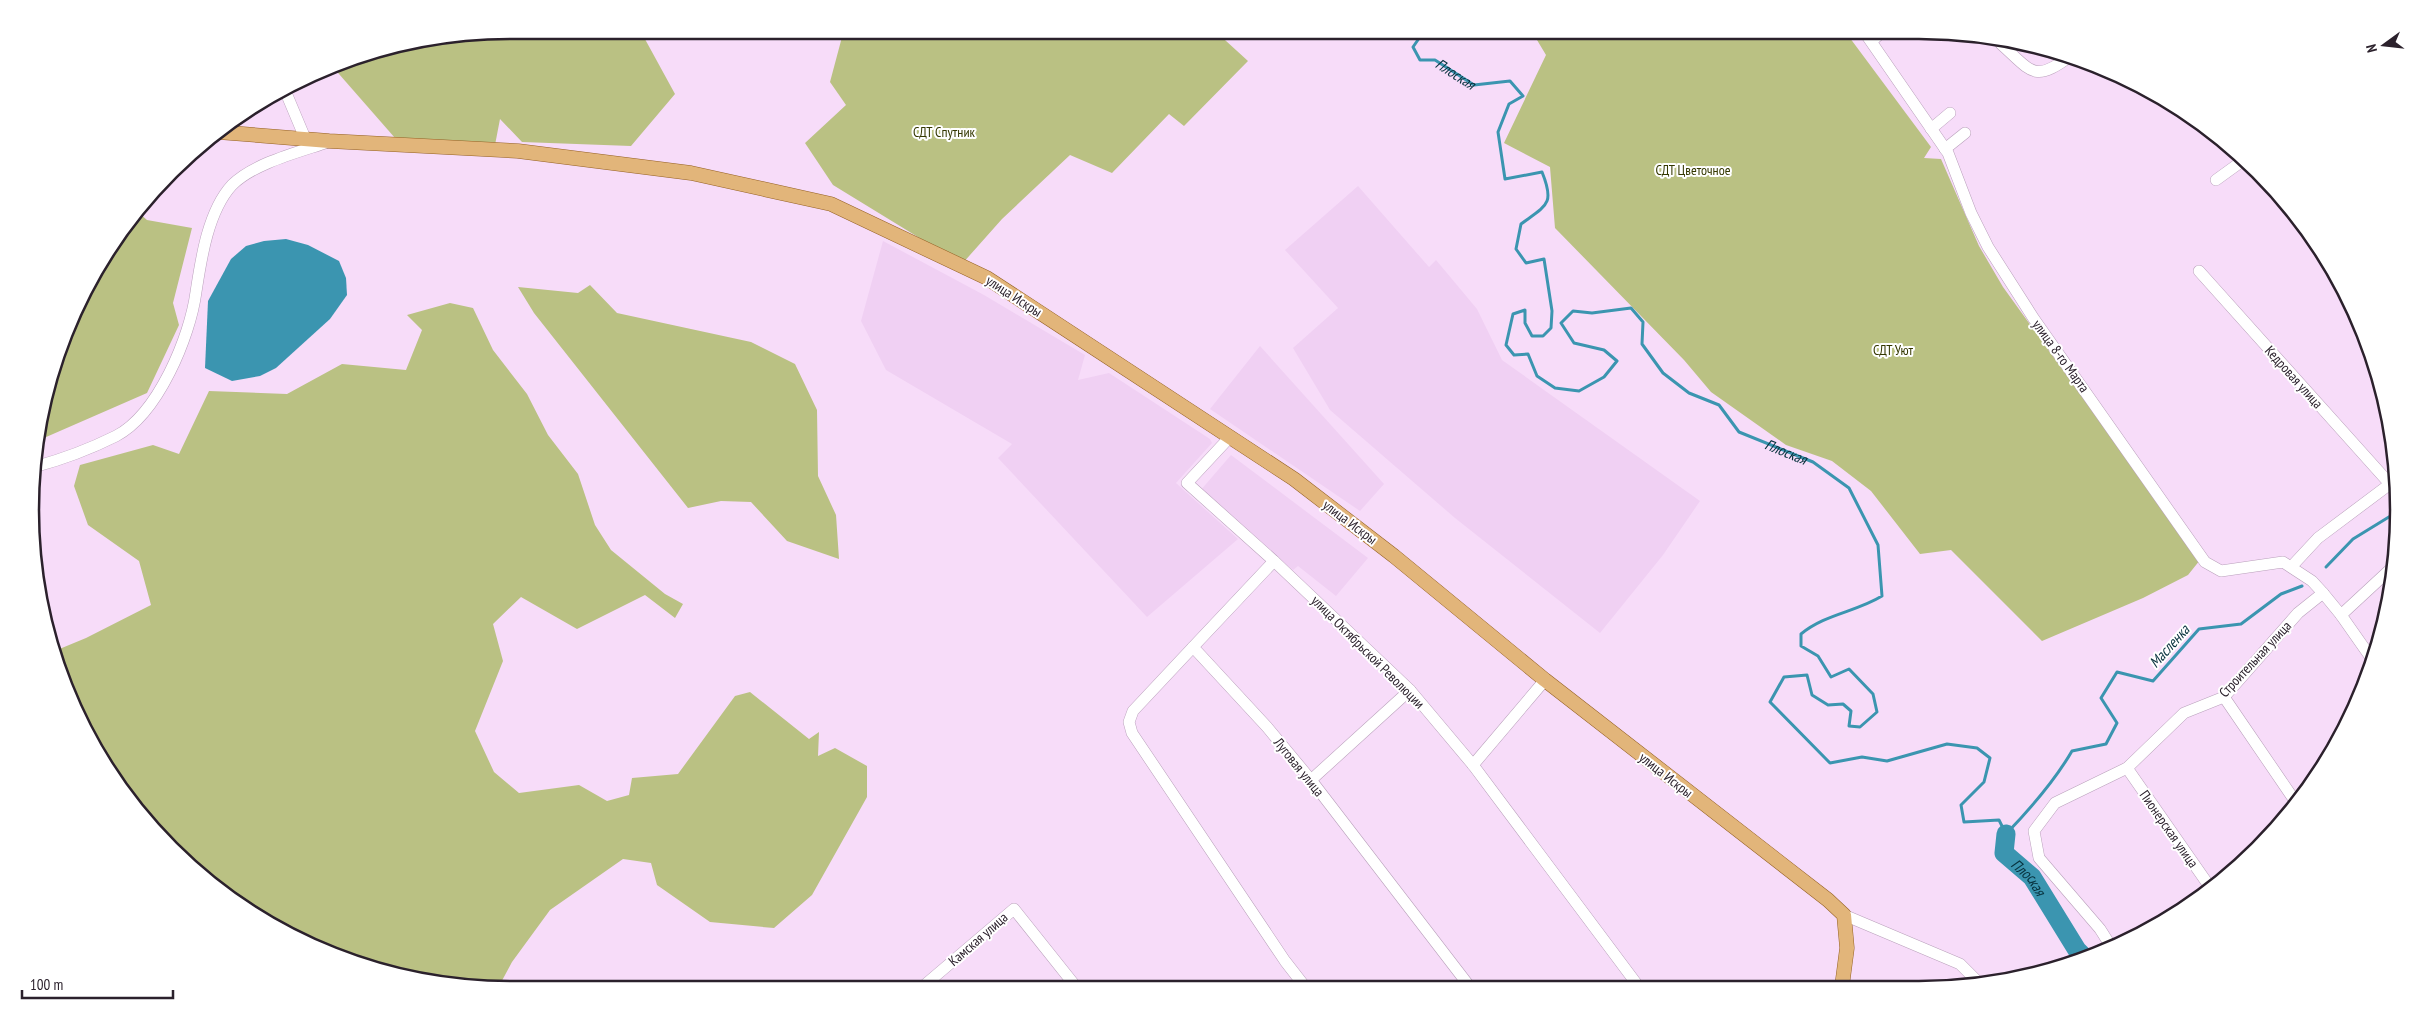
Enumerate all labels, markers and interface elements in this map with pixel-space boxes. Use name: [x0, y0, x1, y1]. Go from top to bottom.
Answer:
north arrow: [2359, 20, 2409, 70]
text: N: [2362, 42, 2381, 54]
water label: Плоская: [1432, 54, 1480, 94]
park label: СДТ Спутник: [913, 123, 976, 141]
park label: СДТ Цветочное: [1655, 161, 1731, 179]
street label: улица Искры: [983, 271, 1045, 321]
street label: улица 8-го Марта: [2029, 316, 2093, 396]
park label: СДТ Уют: [1873, 341, 1913, 359]
street label: Кедровая улица: [2261, 342, 2327, 412]
water label: Плоская: [1762, 434, 1811, 469]
street label: улица Искры: [1319, 496, 1381, 548]
street label: улица Октябрьской Революции: [1307, 591, 1429, 713]
street label: Строительная улица: [2215, 617, 2295, 701]
water label: Масленка: [2145, 620, 2194, 671]
street label: Луговая улица: [1269, 733, 1328, 800]
street label: улица Искры: [1636, 748, 1696, 802]
street label: Пионерская улица: [2136, 787, 2202, 871]
water label: Плоская: [2008, 854, 2051, 900]
street label: Камская улица: [945, 908, 1011, 970]
scale bar: [22, 968, 174, 1000]
text: 100 m: [30, 975, 63, 994]

